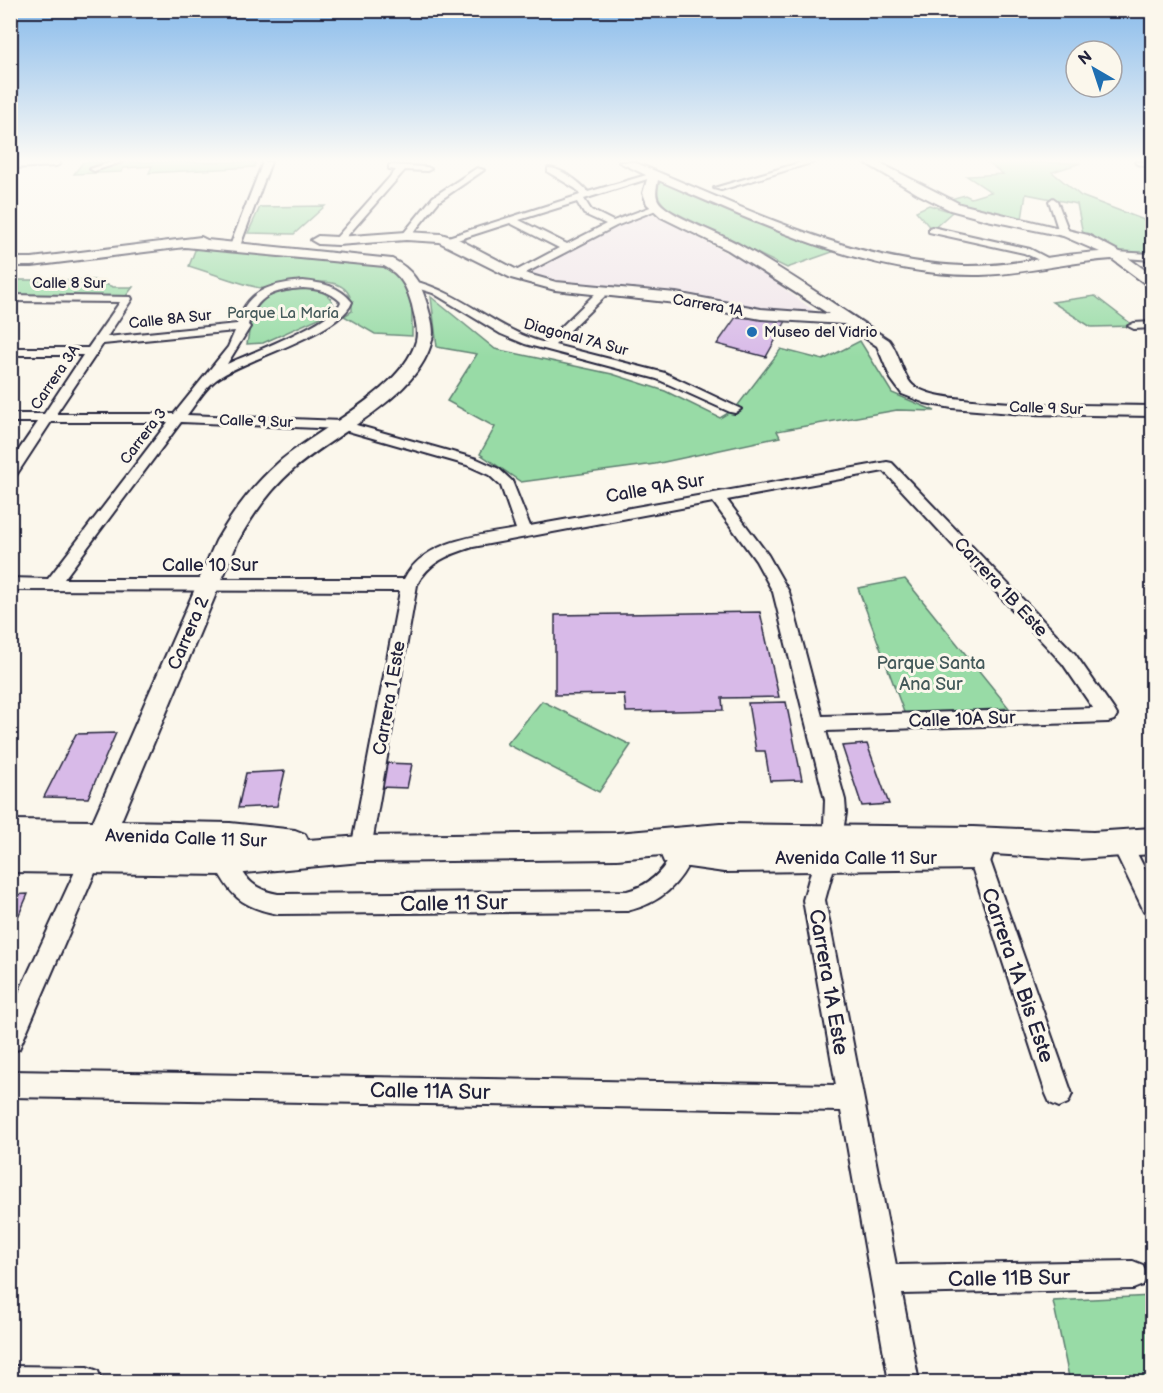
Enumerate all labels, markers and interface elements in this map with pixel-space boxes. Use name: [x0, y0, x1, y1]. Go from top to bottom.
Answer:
north arrow: [1064, 39, 1124, 99]
text: N: [1075, 47, 1096, 70]
street label: Calle 8 Sur: [32, 274, 107, 293]
street label: Carrera 1A: [671, 290, 745, 321]
park label: Parque La María: [227, 304, 339, 323]
street label: Calle 8A Sur: [128, 306, 213, 333]
street label: Diagonal 7A Sur: [522, 314, 631, 361]
place label: Museo del Vidrio: [764, 323, 877, 342]
marker: Museo del Vidrio: [745, 325, 759, 339]
street label: Carrera 3A: [27, 340, 85, 414]
street label: Calle 9 Sur: [1009, 398, 1084, 419]
street label: Carrera 3: [116, 404, 171, 468]
street label: Calle 9 Sur: [219, 411, 294, 432]
street label: Calle 9A Sur: [604, 469, 707, 507]
street label: Carrera 1B Este: [949, 533, 1052, 642]
street label: Calle 10 Sur: [162, 555, 258, 576]
street label: Carrera 2: [164, 593, 214, 673]
street label: Carrera 1 Este: [369, 639, 410, 757]
park label: Parque Santa Ana Sur: [876, 653, 986, 695]
street label: Calle 10A Sur: [908, 707, 1016, 732]
street label: Avenida Calle 11 Sur: [105, 825, 268, 852]
street label: Avenida Calle 11 Sur: [775, 848, 937, 869]
street label: Carrera 1A Bis Este: [976, 884, 1059, 1066]
street label: Calle 11 Sur: [400, 890, 508, 917]
street label: Carrera 1A Este: [803, 907, 854, 1057]
street label: Calle 11A Sur: [370, 1078, 491, 1105]
street label: Calle 11B Sur: [948, 1265, 1071, 1292]

